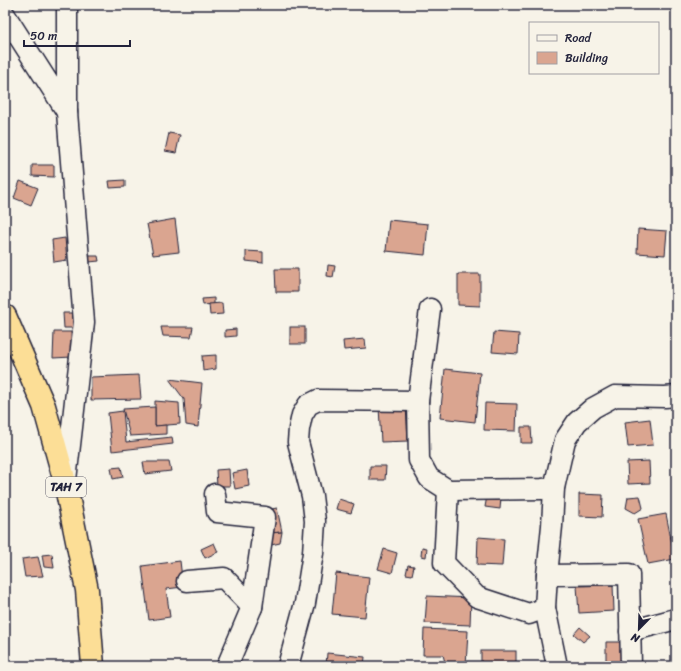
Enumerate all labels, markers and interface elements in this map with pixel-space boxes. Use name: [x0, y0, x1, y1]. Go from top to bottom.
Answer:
scale bar: [24, 22, 130, 48]
legend: [529, 22, 659, 74]
text: 50 m: [30, 25, 57, 47]
text: Road: [565, 27, 592, 49]
text: Building: [565, 47, 608, 69]
road number: TAH 7: [46, 477, 86, 497]
north arrow: [619, 609, 659, 649]
text: N: [628, 627, 643, 648]

